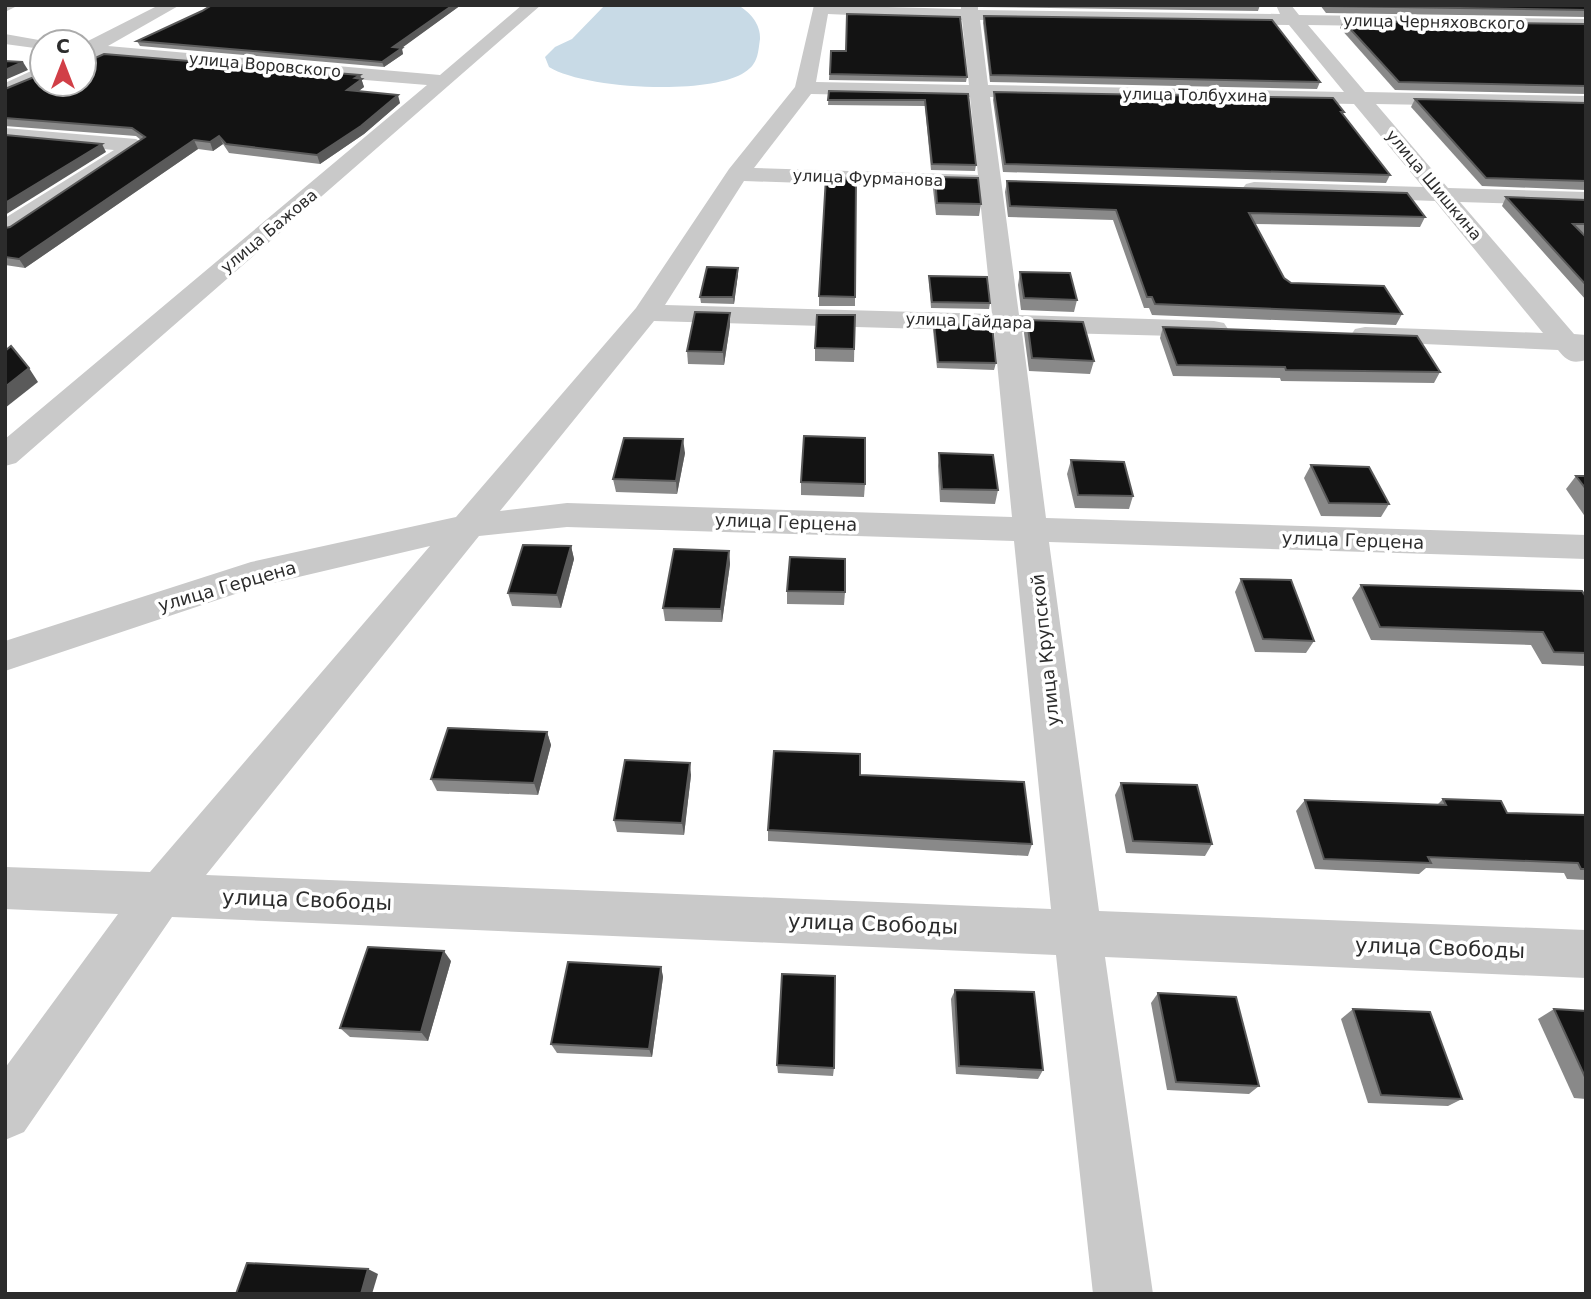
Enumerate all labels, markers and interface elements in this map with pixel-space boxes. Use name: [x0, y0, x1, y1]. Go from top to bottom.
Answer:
street label: улица Черняховского: [1343, 11, 1525, 33]
north arrow: [28, 28, 98, 98]
text: С: [56, 35, 70, 57]
street label: улица Воровского: [188, 49, 342, 81]
street label: улица Толбухина: [1122, 84, 1268, 106]
street label: улица Шишкина: [1382, 126, 1486, 244]
street label: улица Фурманова: [792, 166, 944, 190]
street label: улица Бажова: [217, 185, 321, 277]
street label: улица Гайдара: [905, 309, 1033, 333]
street label: улица Герцена: [714, 509, 858, 535]
street label: улица Герцена: [1281, 527, 1425, 553]
street label: улица Герцена: [156, 556, 298, 616]
street label: улица Крупской: [1027, 573, 1063, 727]
street label: улица Свободы: [222, 885, 392, 915]
street label: улица Свободы: [788, 909, 958, 939]
street label: улица Свободы: [1355, 933, 1525, 963]

